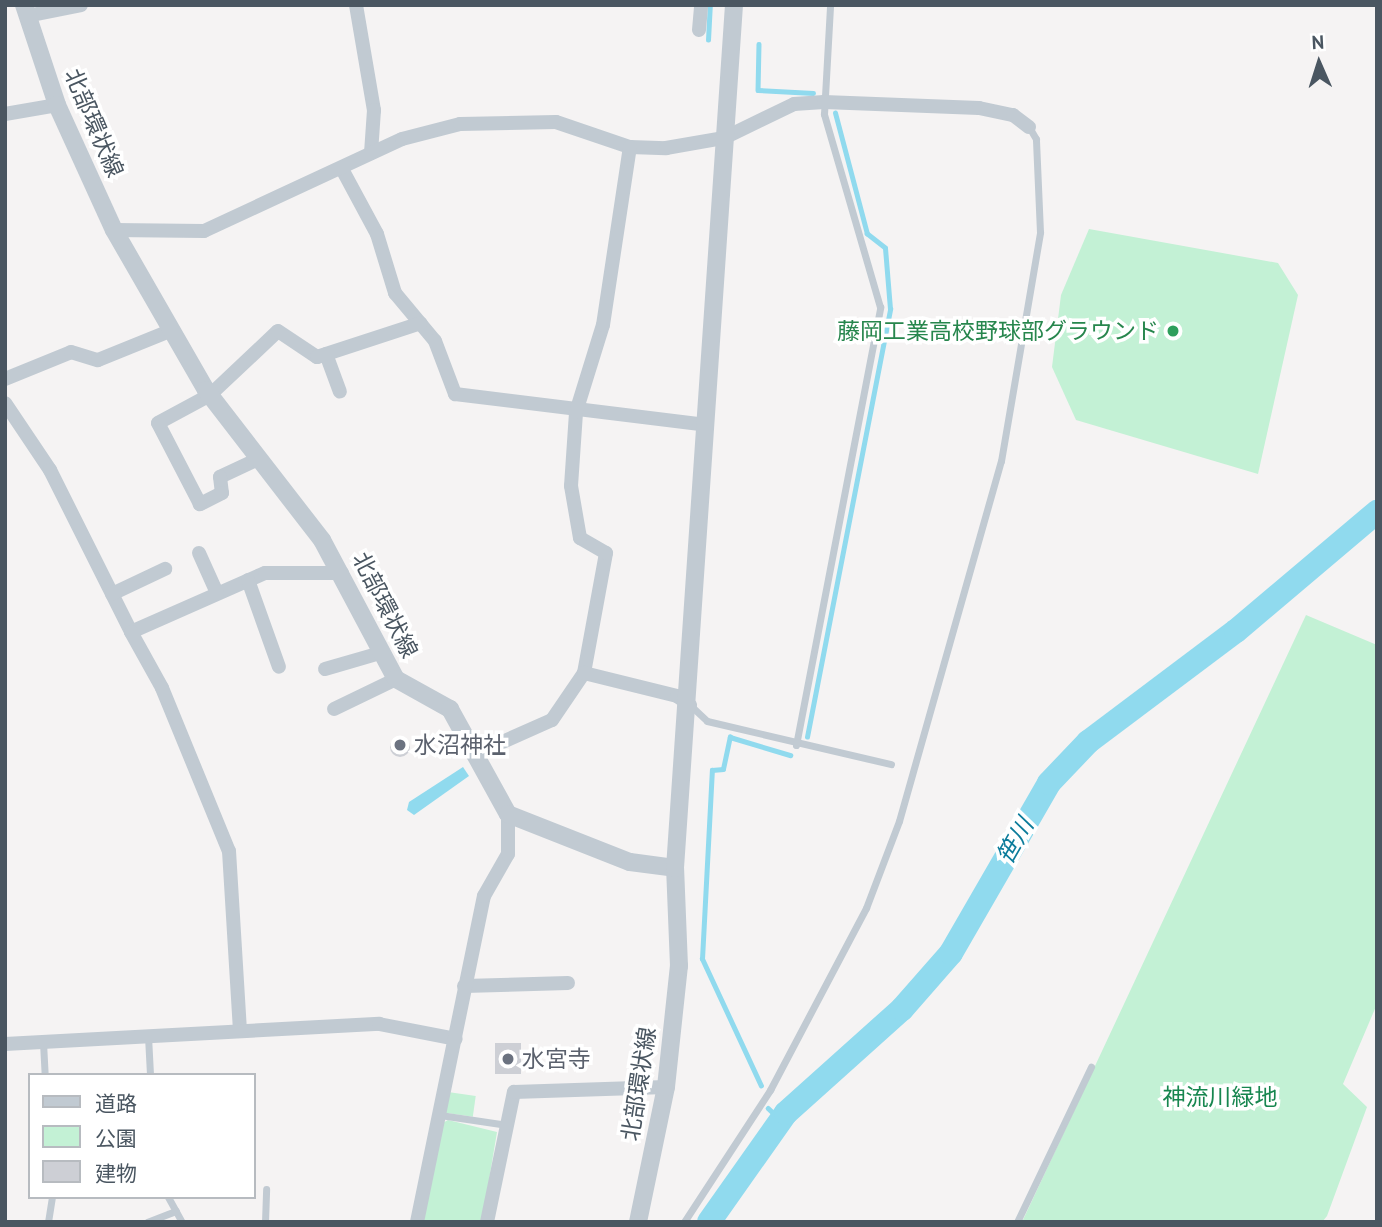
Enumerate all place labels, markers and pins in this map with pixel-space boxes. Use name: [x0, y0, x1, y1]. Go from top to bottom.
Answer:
place label: 藤岡工業高校野球部グラウンド: [837, 317, 1159, 345]
marker: 藤岡工業高校野球部グラウンド: [1165, 323, 1181, 339]
place label: 水沼神社: [414, 731, 506, 759]
marker: 水沼神社: [392, 737, 408, 753]
place label: 水宮寺: [522, 1045, 591, 1073]
marker: 水宮寺: [500, 1051, 516, 1067]

